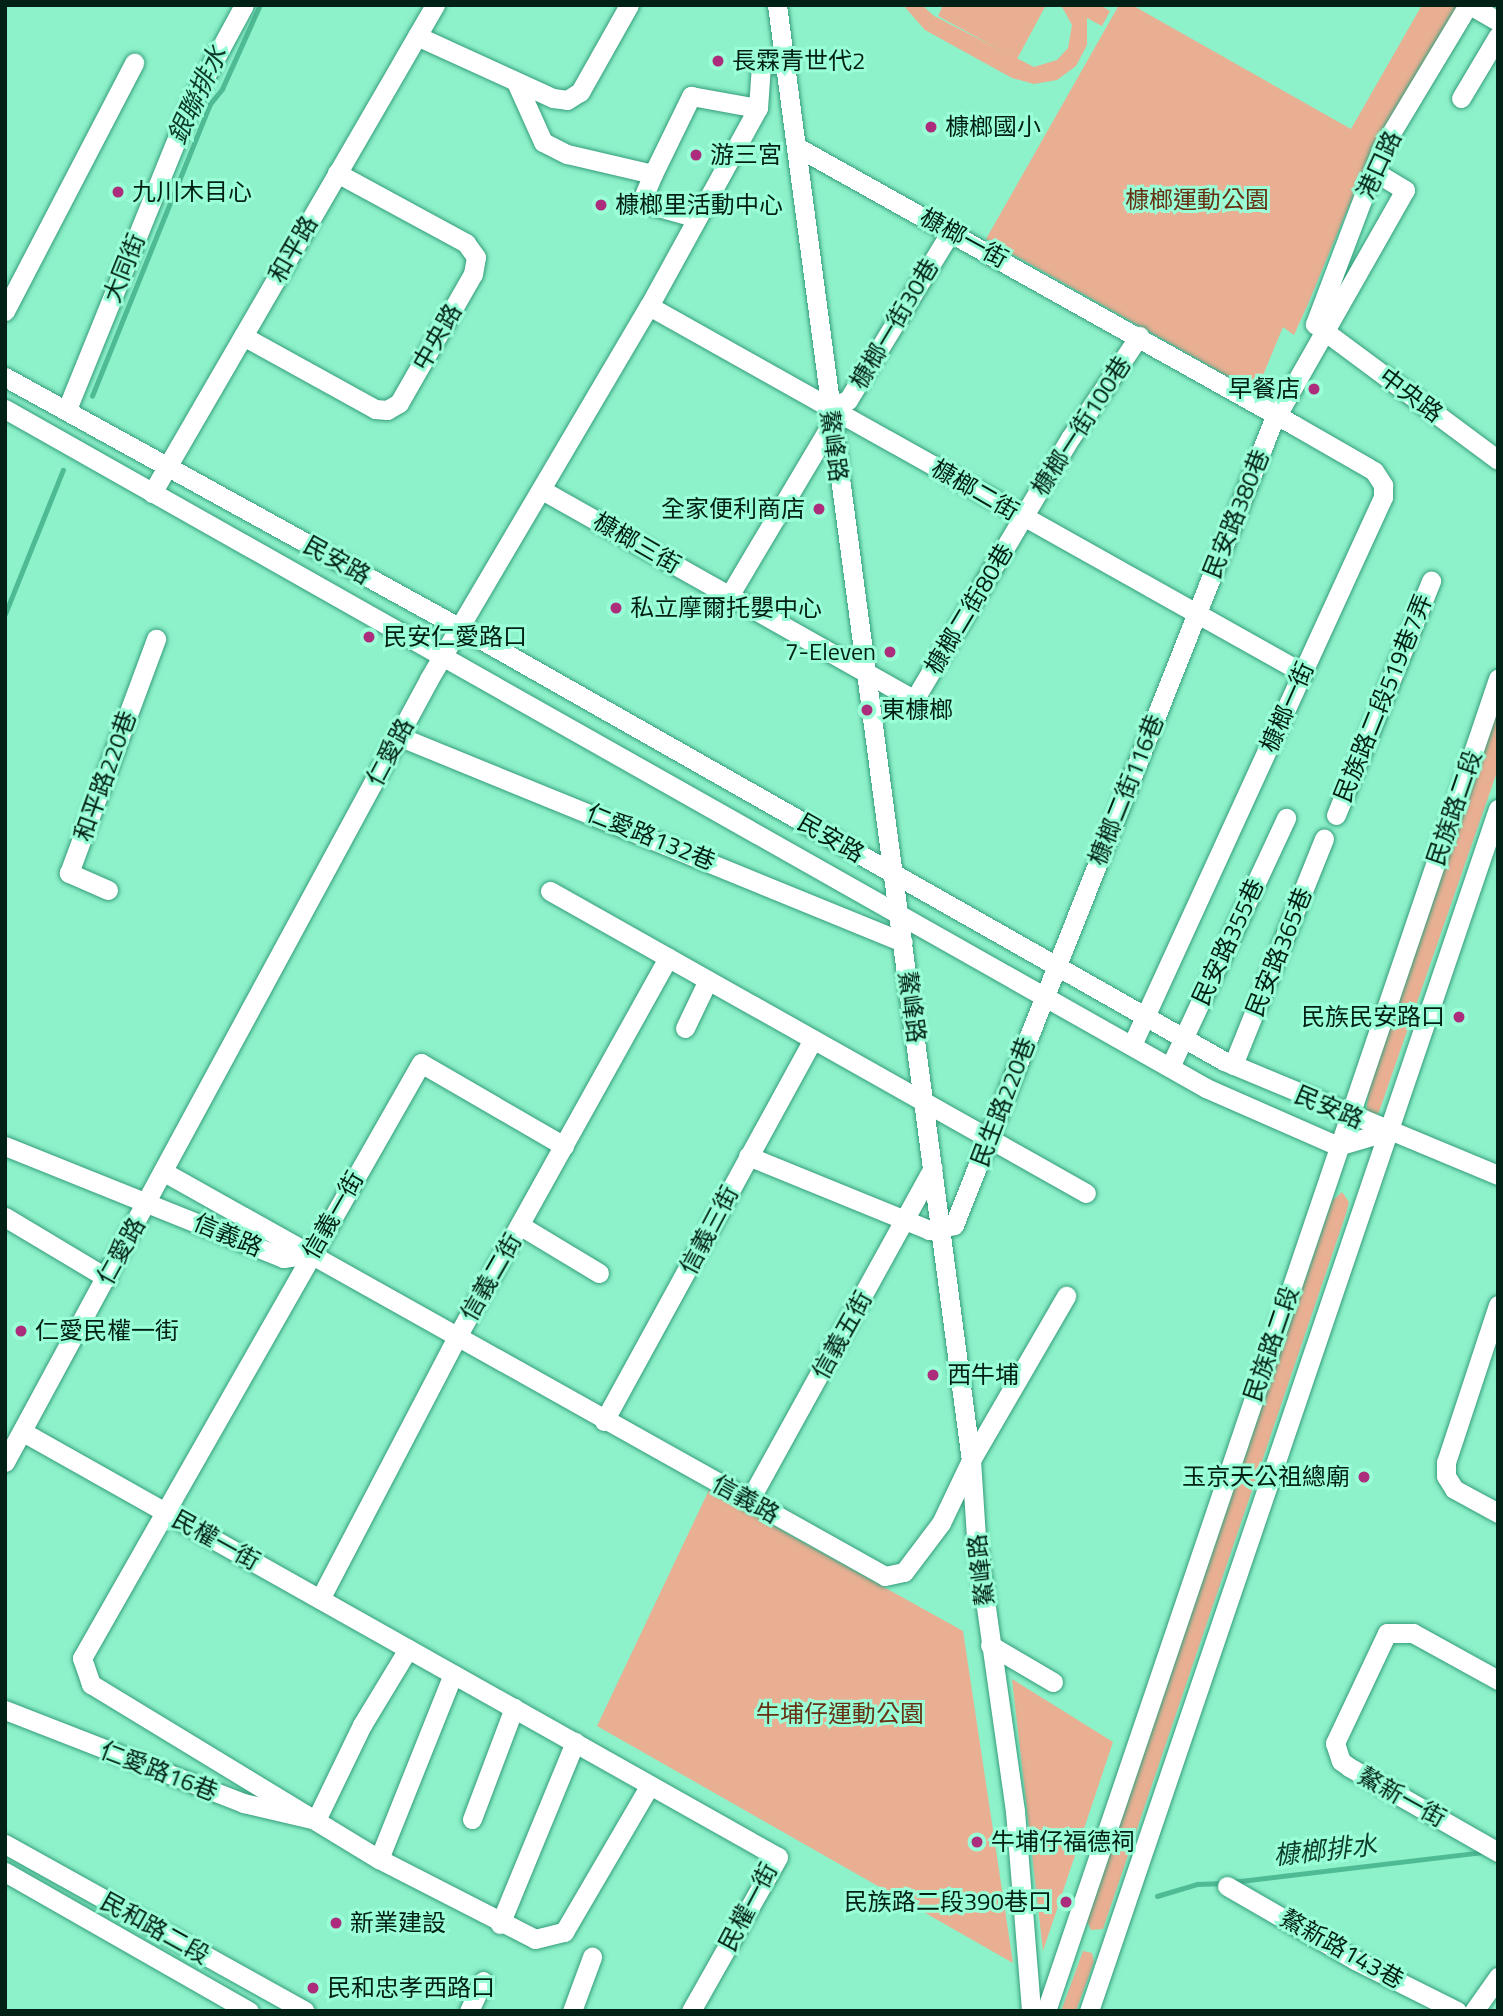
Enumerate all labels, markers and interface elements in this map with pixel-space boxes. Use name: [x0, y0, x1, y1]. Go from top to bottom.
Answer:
water label: 銀聯排水: [161, 41, 233, 149]
place label: 長霖青世代2: [732, 47, 865, 75]
marker: 長霖青世代2: [710, 53, 726, 69]
place label: 槺榔國小: [945, 113, 1041, 141]
marker: 槺榔國小: [923, 119, 939, 135]
street label: 港口路: [1351, 126, 1407, 204]
place label: 游三宮: [710, 141, 782, 169]
marker: 游三宮: [688, 147, 704, 163]
place label: 九川木目心: [132, 178, 252, 206]
marker: 九川木目心: [110, 184, 126, 200]
park label: 槺榔運動公園: [1125, 186, 1269, 214]
place label: 槺榔里活動中心: [615, 191, 783, 219]
marker: 槺榔里活動中心: [593, 197, 609, 213]
street label: 槺榔一街: [915, 202, 1013, 274]
street label: 和平路: [263, 211, 323, 287]
street label: 大同街: [97, 229, 151, 307]
street label: 槺榔一街30巷: [844, 254, 944, 394]
street label: 中央路: [407, 299, 467, 375]
street label: 槺榔一街100巷: [1025, 351, 1137, 501]
street label: 中央路: [1374, 362, 1448, 428]
place label: 早餐店: [1228, 375, 1300, 403]
marker: 早餐店: [1306, 381, 1322, 397]
street label: 鰲峰路: [815, 408, 853, 484]
street label: 民安路380巷: [1197, 445, 1275, 583]
street label: 槺榔二街: [926, 454, 1024, 526]
place label: 全家便利商店: [661, 495, 805, 523]
marker: 全家便利商店: [811, 501, 827, 517]
street label: 槺榔三街: [588, 507, 686, 579]
street label: 民安路: [299, 530, 375, 590]
street label: 槺榔二街80巷: [919, 539, 1019, 679]
street label: 民族路二段519巷7弄: [1328, 590, 1438, 806]
place label: 私立摩爾托嬰中心: [630, 594, 822, 622]
marker: 私立摩爾托嬰中心: [608, 600, 624, 616]
place label: 民安仁愛路口: [383, 623, 527, 651]
marker: 民安仁愛路口: [361, 629, 377, 645]
place label: 7-Eleven: [785, 638, 876, 666]
marker: 7-Eleven: [882, 644, 898, 660]
street label: 槺榔一街: [1254, 657, 1320, 757]
place label: 東槺榔: [881, 696, 953, 724]
marker: 東槺榔: [859, 702, 875, 718]
street label: 和平路220巷: [68, 707, 142, 845]
street label: 槺榔二街116巷: [1083, 710, 1169, 870]
street label: 仁愛路: [360, 713, 420, 791]
street label: 民族路二段: [1421, 747, 1487, 869]
street label: 仁愛路132巷: [582, 798, 720, 876]
street label: 民安路: [793, 808, 869, 868]
street label: 民安路355巷: [1186, 874, 1270, 1010]
street label: 民安路365巷: [1240, 883, 1318, 1021]
street label: 鰲峰路: [893, 969, 931, 1045]
place label: 民族民安路口: [1301, 1003, 1445, 1031]
marker: 民族民安路口: [1451, 1009, 1467, 1025]
street label: 民生路220巷: [965, 1033, 1041, 1171]
street label: 民安路: [1290, 1080, 1368, 1134]
street label: 信義一街: [297, 1166, 369, 1264]
street label: 信義三街: [674, 1181, 744, 1279]
street label: 信義路: [189, 1208, 267, 1262]
street label: 仁愛路: [91, 1213, 151, 1289]
street label: 信義二街: [455, 1228, 527, 1326]
street label: 民族路二段: [1238, 1283, 1304, 1405]
street label: 信義五街: [806, 1286, 878, 1384]
place label: 仁愛民權一街: [35, 1317, 179, 1345]
marker: 仁愛民權一街: [13, 1323, 29, 1339]
place label: 西牛埔: [947, 1361, 1019, 1389]
marker: 西牛埔: [925, 1367, 941, 1383]
place label: 玉京天公祖總廟: [1182, 1463, 1350, 1491]
street label: 信義路: [708, 1469, 784, 1529]
marker: 玉京天公祖總廟: [1356, 1469, 1372, 1485]
street label: 民權一街: [167, 1504, 265, 1576]
street label: 鰲峰路: [962, 1533, 1000, 1607]
park label: 牛埔仔運動公園: [756, 1700, 924, 1728]
street label: 仁愛路16巷: [96, 1736, 222, 1806]
street label: 鰲新一街: [1353, 1761, 1451, 1833]
place label: 牛埔仔福德祠: [991, 1828, 1135, 1856]
water label: 槺榔排水: [1272, 1829, 1378, 1871]
marker: 牛埔仔福德祠: [969, 1834, 985, 1850]
street label: 民權一街: [713, 1858, 783, 1956]
street label: 民和路二段: [96, 1886, 214, 1970]
place label: 民族路二段390巷口: [844, 1888, 1052, 1916]
marker: 民族路二段390巷口: [1058, 1894, 1074, 1910]
street label: 鰲新路143巷: [1275, 1903, 1409, 1995]
place label: 新業建設: [350, 1909, 446, 1937]
marker: 新業建設: [328, 1915, 344, 1931]
place label: 民和忠孝西路口: [327, 1974, 495, 2002]
marker: 民和忠孝西路口: [305, 1980, 321, 1996]

